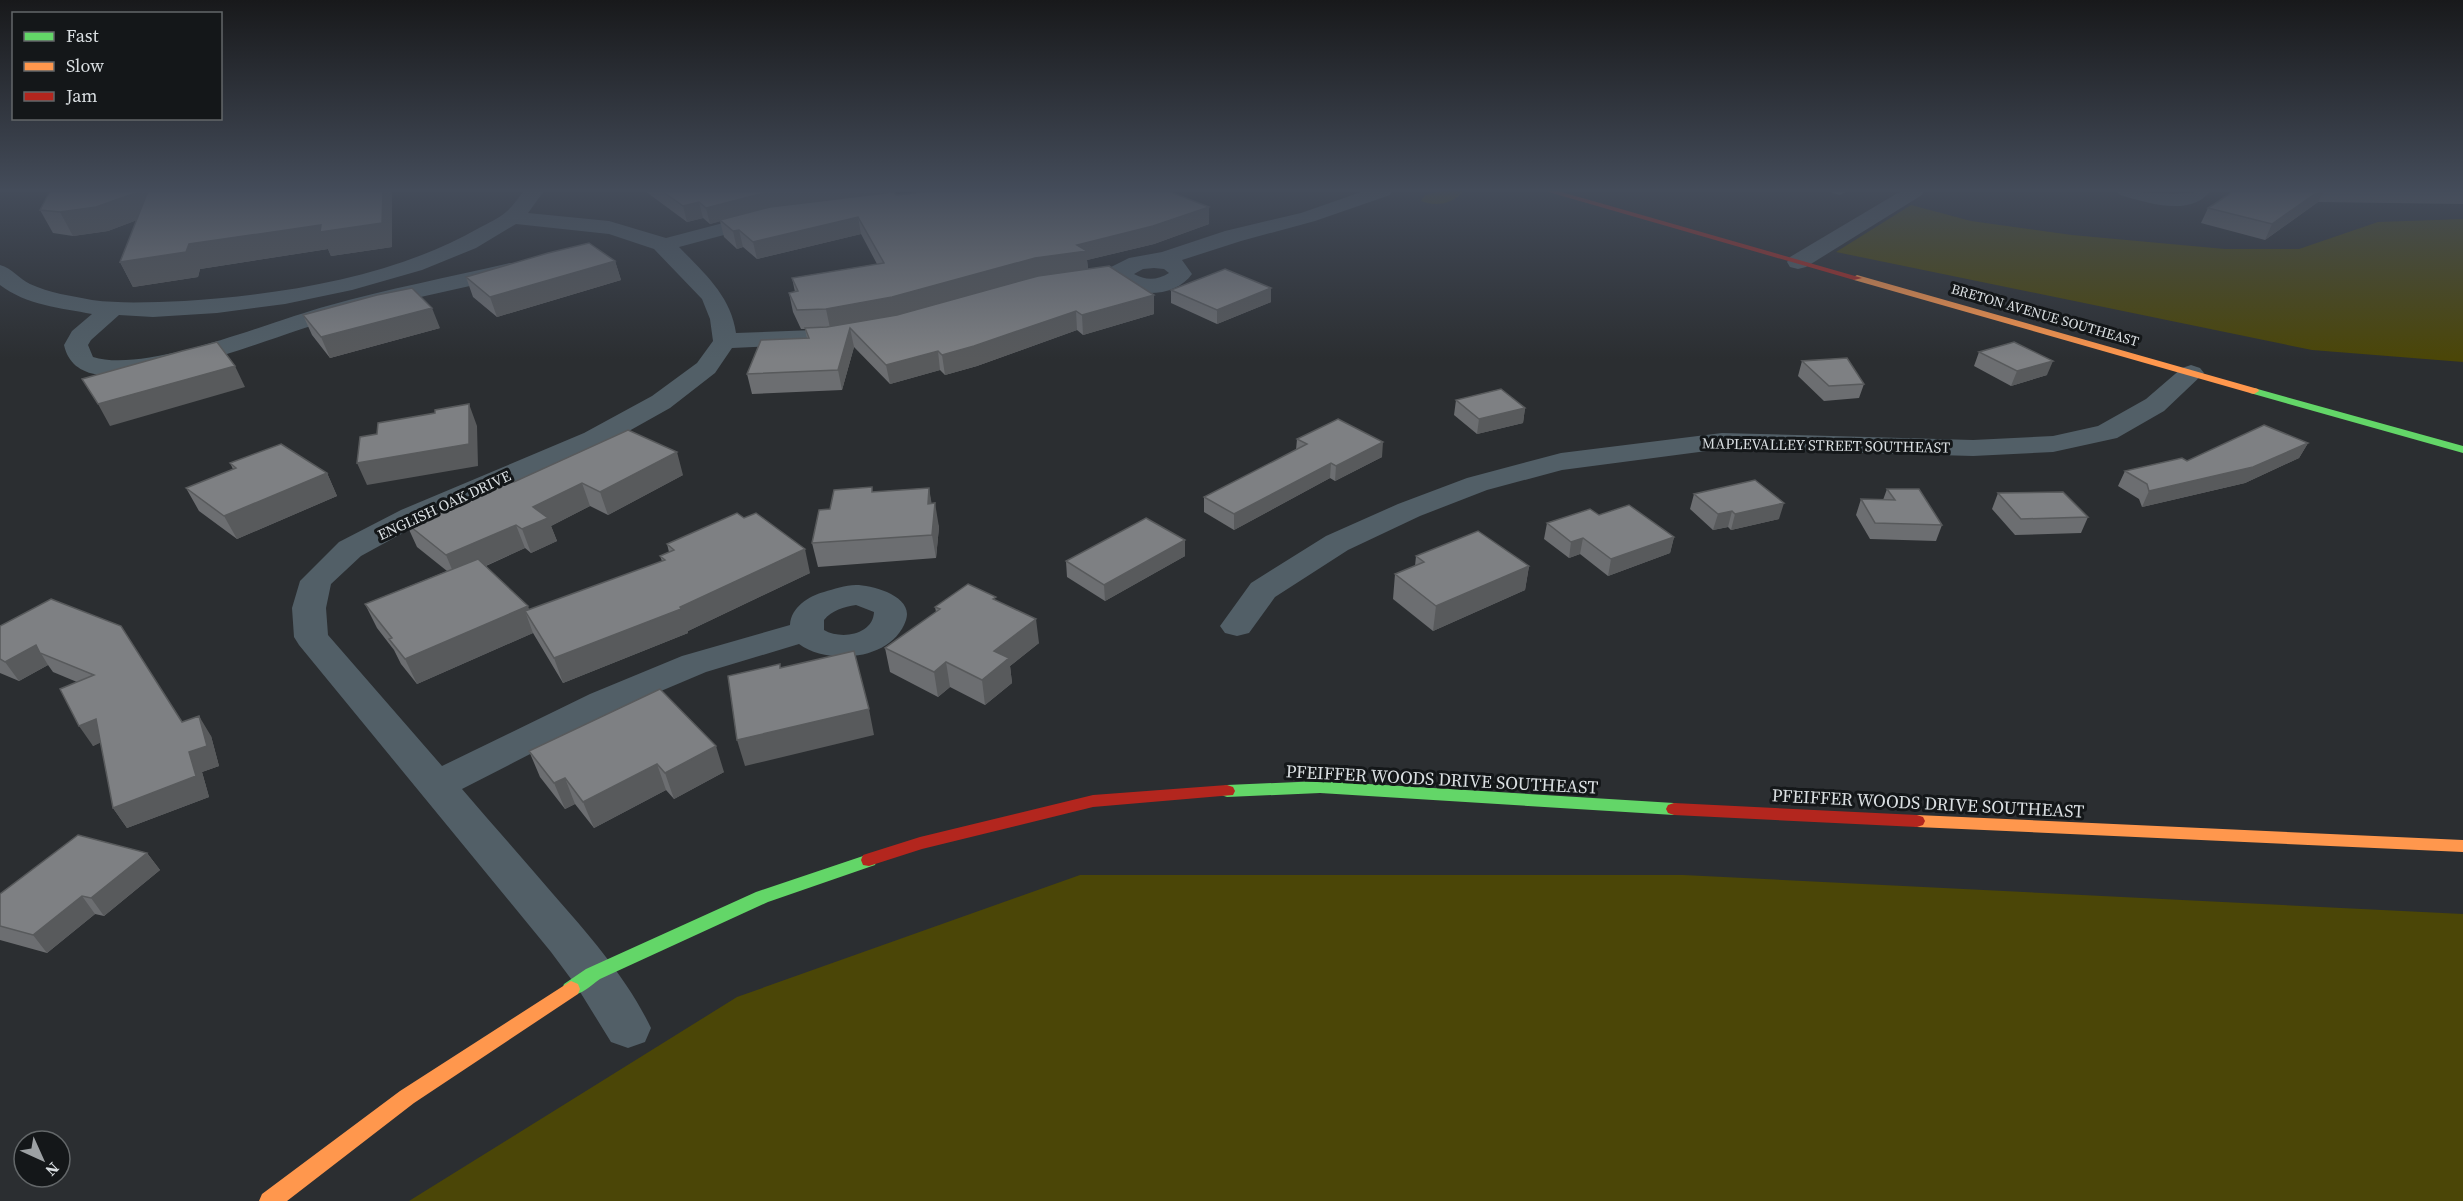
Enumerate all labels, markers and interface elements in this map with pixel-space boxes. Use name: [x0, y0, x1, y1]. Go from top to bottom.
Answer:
legend: [12, 12, 222, 120]
text: Fast: [66, 23, 99, 48]
text: Slow: [66, 53, 104, 78]
text: Jam: [65, 83, 98, 108]
street label: BRETON AVENUE SOUTHEAST: [1949, 279, 2142, 352]
street label: MAPLEVALLEY STREET SOUTHEAST: [1702, 432, 1950, 458]
street label: ENGLISH OAK DRIVE: [374, 465, 514, 545]
street label: PFEIFFER WOODS DRIVE SOUTHEAST: [1285, 758, 1599, 800]
street label: PFEIFFER WOODS DRIVE SOUTHEAST: [1771, 782, 2085, 824]
north arrow: [12, 1129, 72, 1189]
text: N: [40, 1158, 65, 1182]

